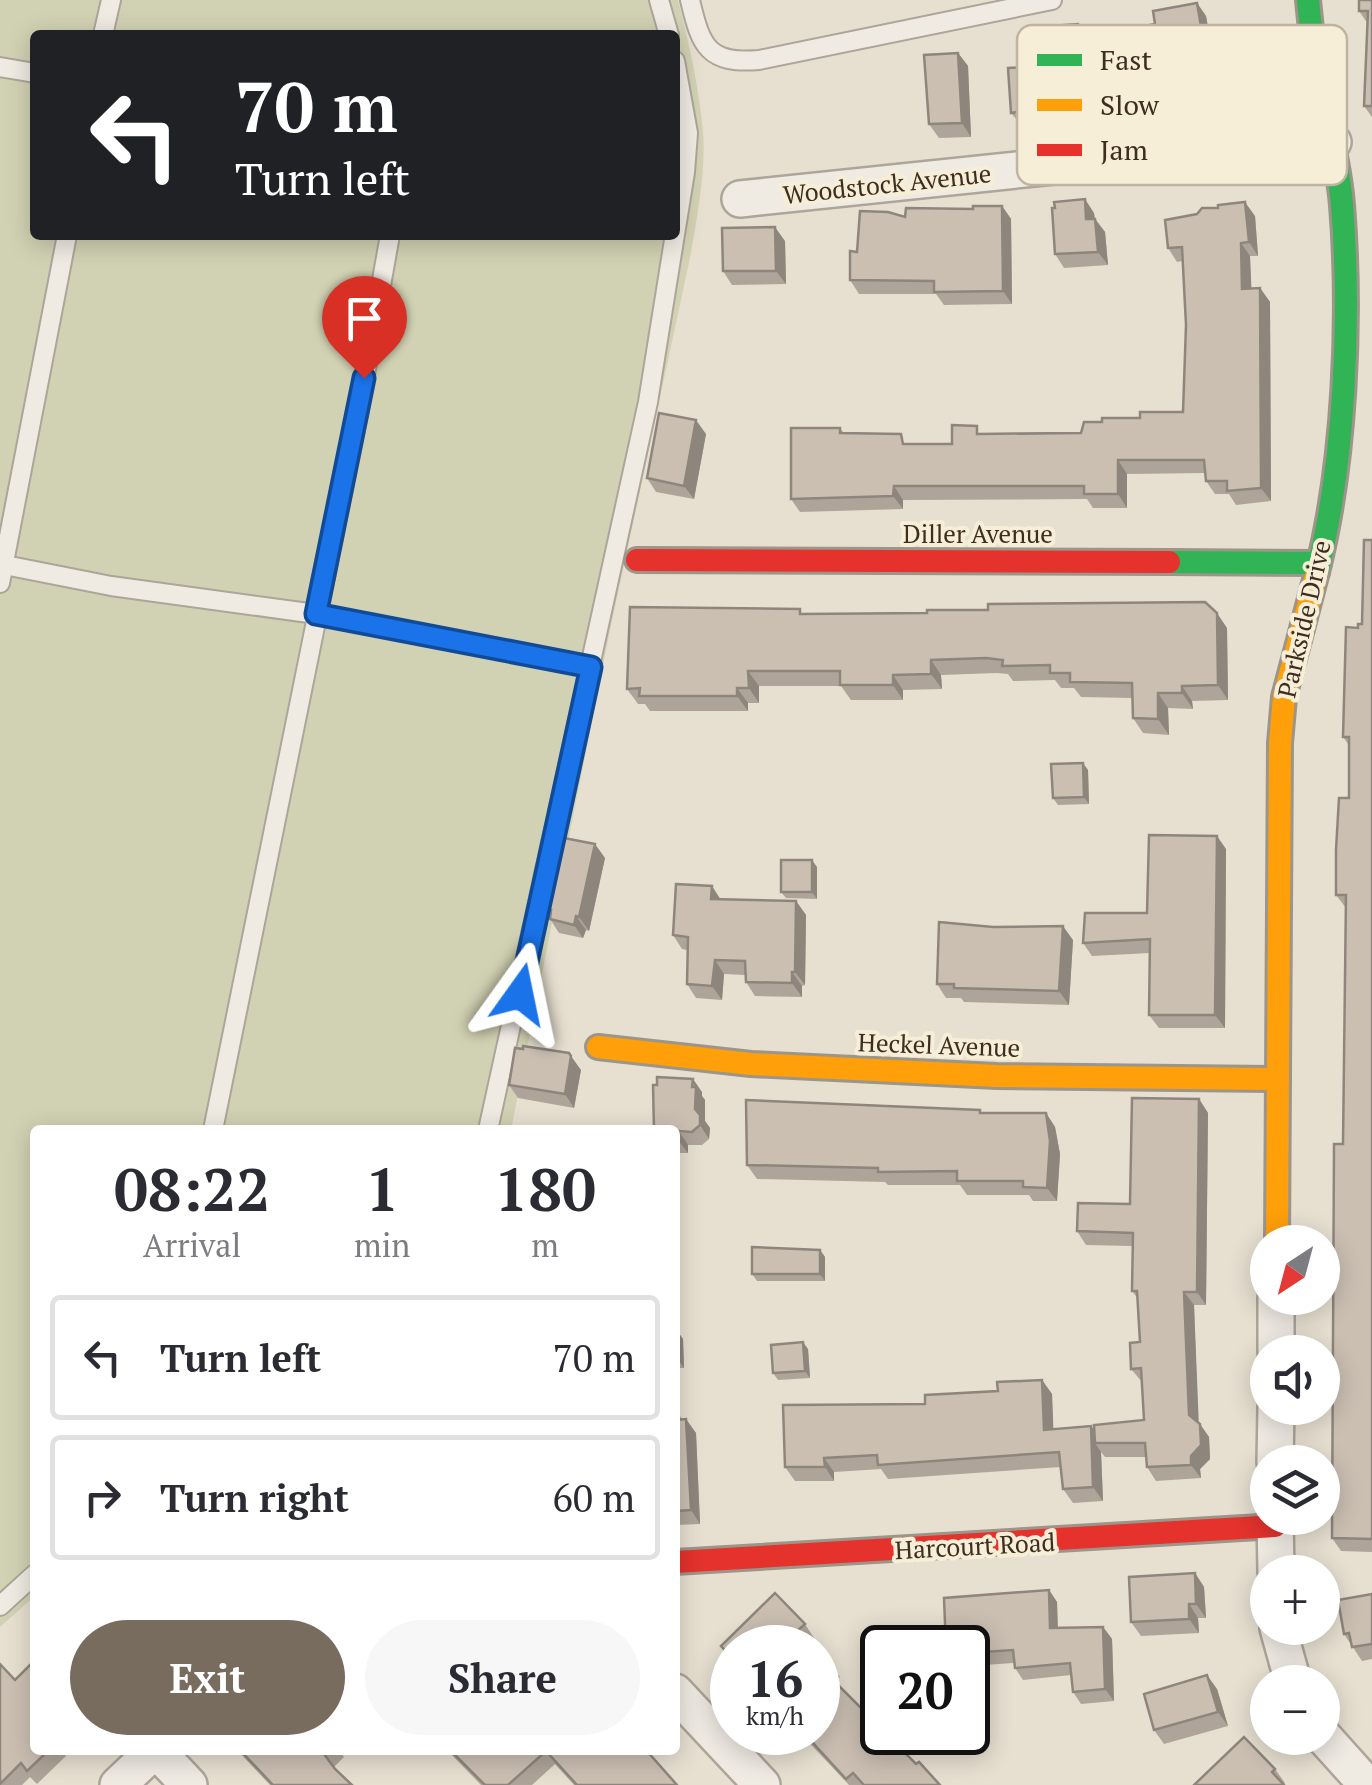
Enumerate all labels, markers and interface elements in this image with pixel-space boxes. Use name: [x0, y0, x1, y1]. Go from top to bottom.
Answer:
legend: [1017, 25, 1347, 185]
text: Fast: [1100, 41, 1152, 78]
text: 70 m: [235, 59, 398, 152]
icon: left: [70, 70, 200, 200]
text: Slow: [1100, 86, 1160, 123]
text: Jam: [1100, 131, 1148, 168]
text: Turn left: [235, 148, 410, 208]
street label: Woodstock Avenue: [781, 156, 993, 211]
pin: [322, 276, 407, 379]
icon: arrive: [337, 291, 392, 346]
street label: Diller Avenue: [903, 517, 1053, 550]
street label: Parkside Drive: [1269, 537, 1338, 701]
position arrow: [468, 942, 572, 1046]
street label: Heckel Avenue: [857, 1025, 1021, 1064]
text: 08:22: [114, 1149, 270, 1228]
text: 1: [365, 1149, 399, 1228]
text: 180: [494, 1149, 596, 1228]
text: Arrival: [143, 1224, 241, 1266]
text: min: [354, 1224, 410, 1266]
text: m: [531, 1224, 559, 1266]
north arrow: [1250, 1225, 1340, 1315]
map controls: [1250, 1225, 1340, 1755]
icon: left: [75, 1330, 130, 1385]
text: Turn left: [160, 1333, 321, 1383]
text: 70 m: [552, 1333, 635, 1383]
button: sound: [1250, 1335, 1340, 1425]
button: layers: [1250, 1445, 1340, 1535]
icon: right: [75, 1470, 130, 1525]
text: Turn right: [160, 1473, 349, 1523]
text: 60 m: [552, 1473, 635, 1523]
street label: Harcourt Road: [894, 1525, 1056, 1566]
button: +: [1250, 1555, 1340, 1645]
button: Exit: [70, 1620, 345, 1735]
button: Share: [365, 1620, 640, 1735]
speed limit sign: 20: [860, 1625, 990, 1755]
text: 16: [747, 1645, 803, 1711]
button: −: [1250, 1665, 1340, 1755]
text: km/h: [746, 1699, 804, 1732]

